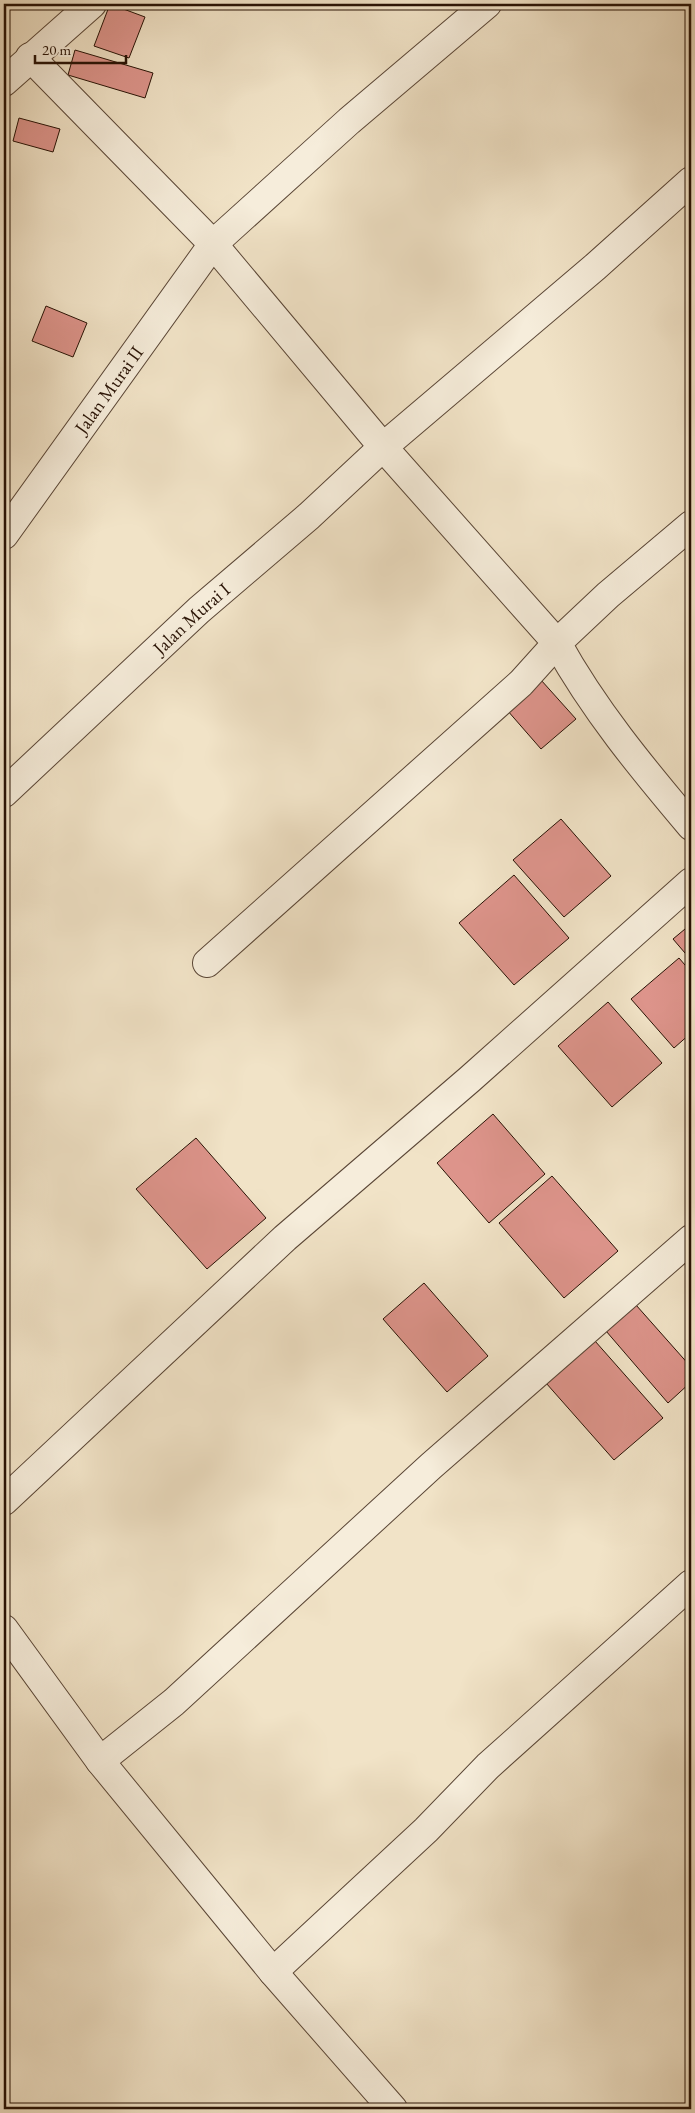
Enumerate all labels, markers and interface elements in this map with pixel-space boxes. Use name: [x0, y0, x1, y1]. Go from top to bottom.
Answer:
scale bar: [35, 32, 126, 64]
text: 20 m: [42, 40, 71, 59]
street label: Jalan Murai II: [67, 340, 149, 440]
street label: Jalan Murai I: [146, 576, 235, 661]

